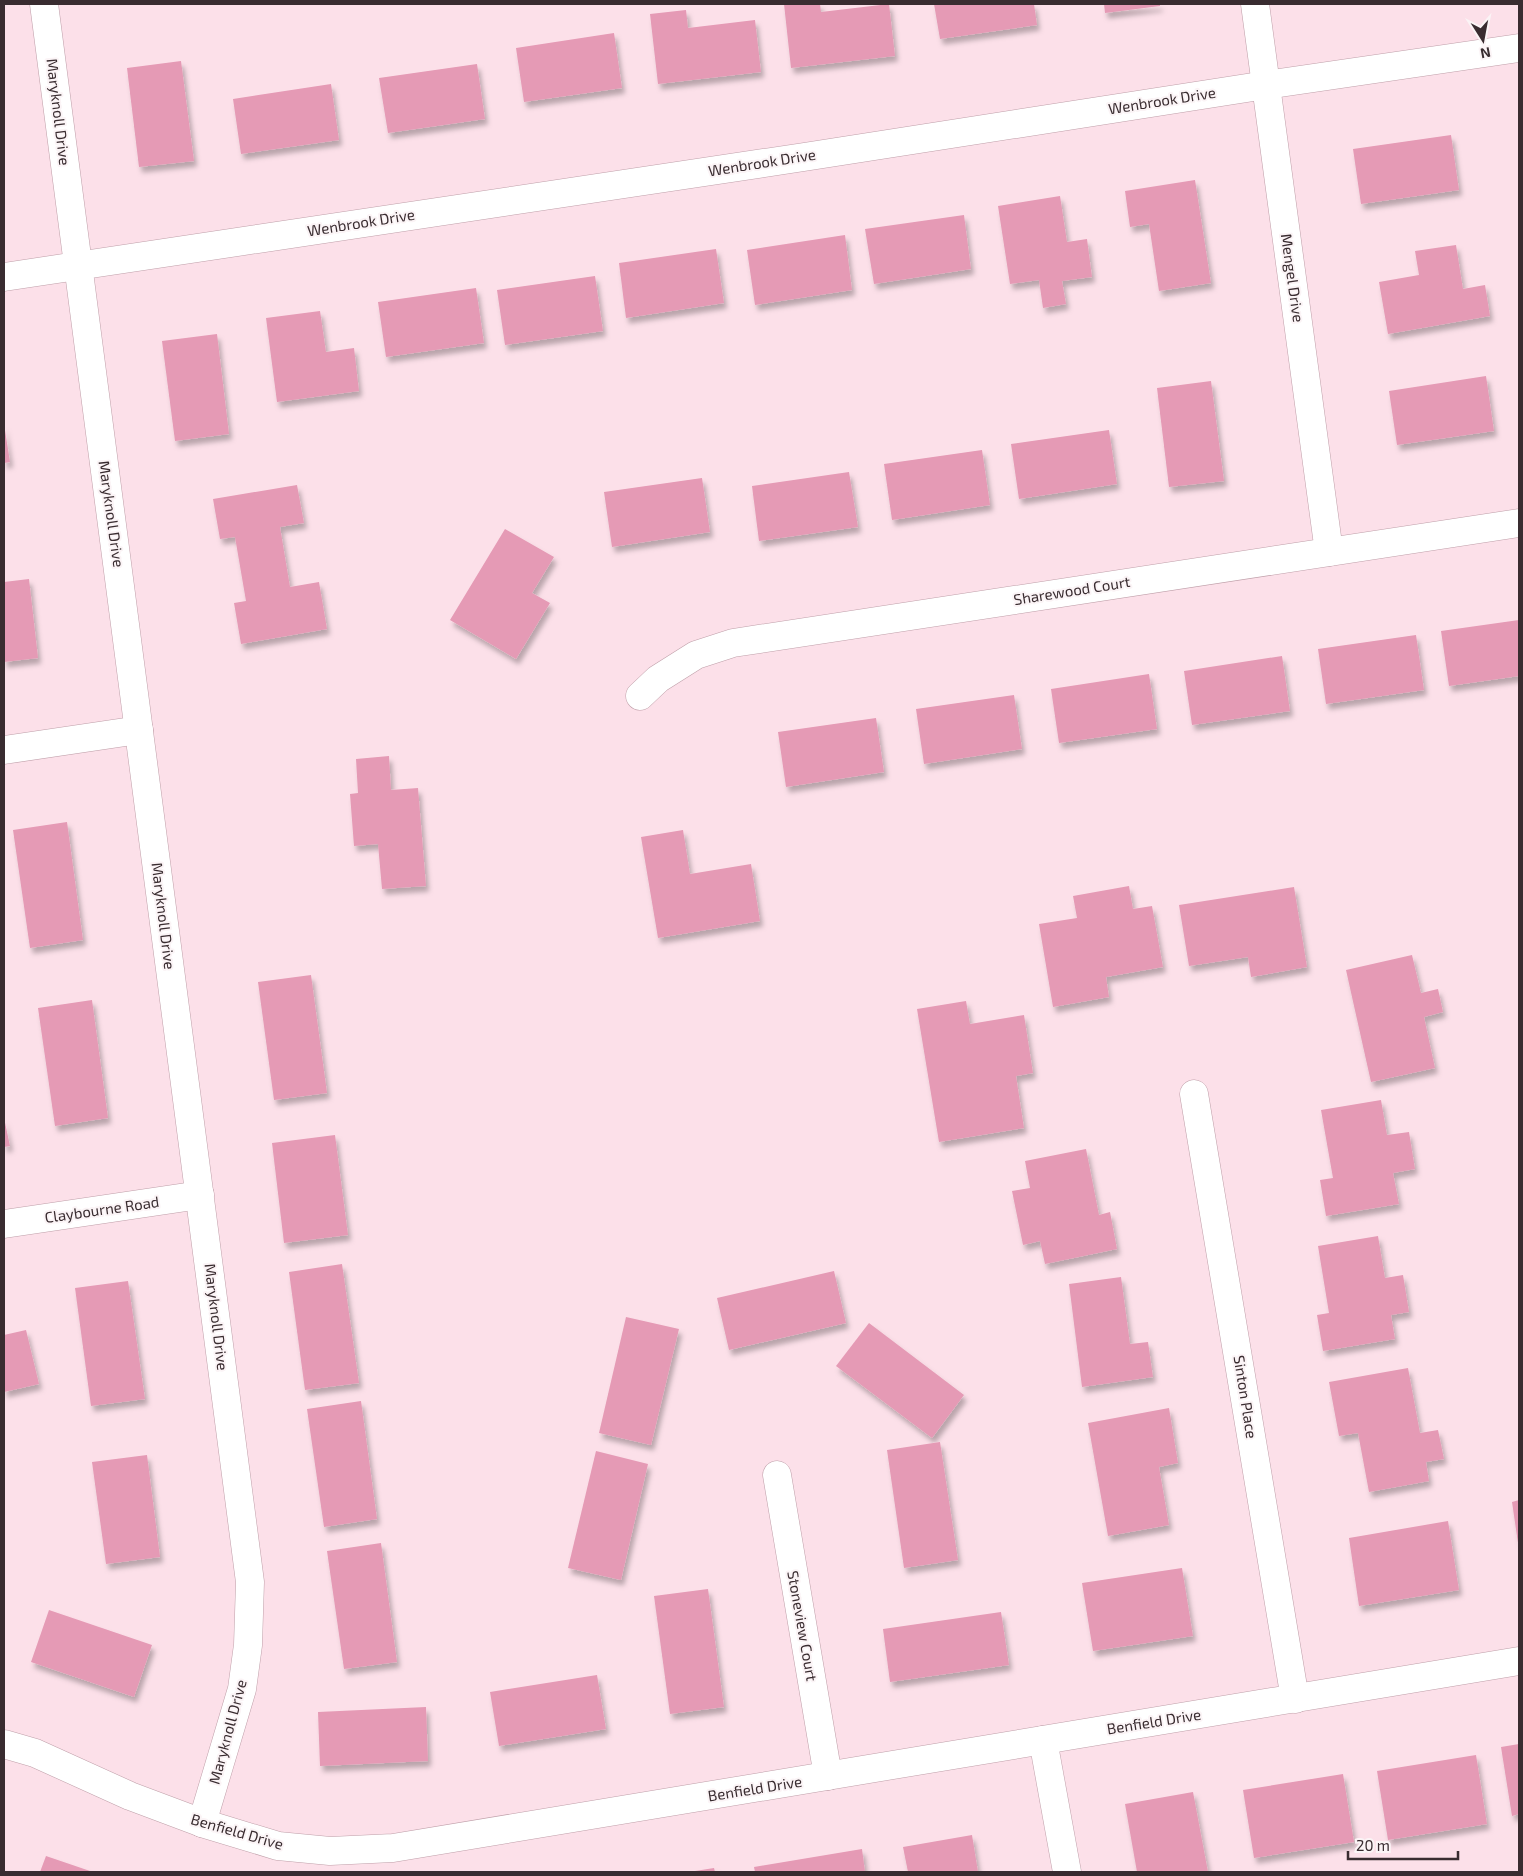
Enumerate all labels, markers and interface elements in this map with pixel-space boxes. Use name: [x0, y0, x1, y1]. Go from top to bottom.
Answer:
north arrow: [1458, 15, 1508, 65]
text: N: [1479, 44, 1492, 63]
street label: Maryknoll Drive: [43, 57, 74, 166]
street label: Wenbrook Drive: [1107, 83, 1217, 117]
street label: Wenbrook Drive: [707, 145, 817, 179]
street label: Wenbrook Drive: [306, 205, 416, 239]
street label: Mengel Drive: [1278, 232, 1308, 323]
street label: Maryknoll Drive: [96, 459, 128, 568]
street label: Sharewood Court: [1012, 572, 1132, 608]
street label: Maryknoll Drive: [148, 861, 179, 970]
street label: Claybourne Road: [43, 1192, 160, 1226]
street label: Maryknoll Drive: [201, 1262, 232, 1371]
street label: Sinton Place: [1231, 1354, 1261, 1440]
street label: Stoneview Court: [784, 1569, 822, 1683]
street label: Maryknoll Drive: [204, 1677, 250, 1786]
street label: Benfield Drive: [1105, 1705, 1202, 1737]
street label: Benfield Drive: [706, 1772, 803, 1804]
street label: Benfield Drive: [189, 1809, 286, 1853]
scale bar: [1348, 1828, 1458, 1860]
text: 20 m: [1356, 1836, 1390, 1854]

